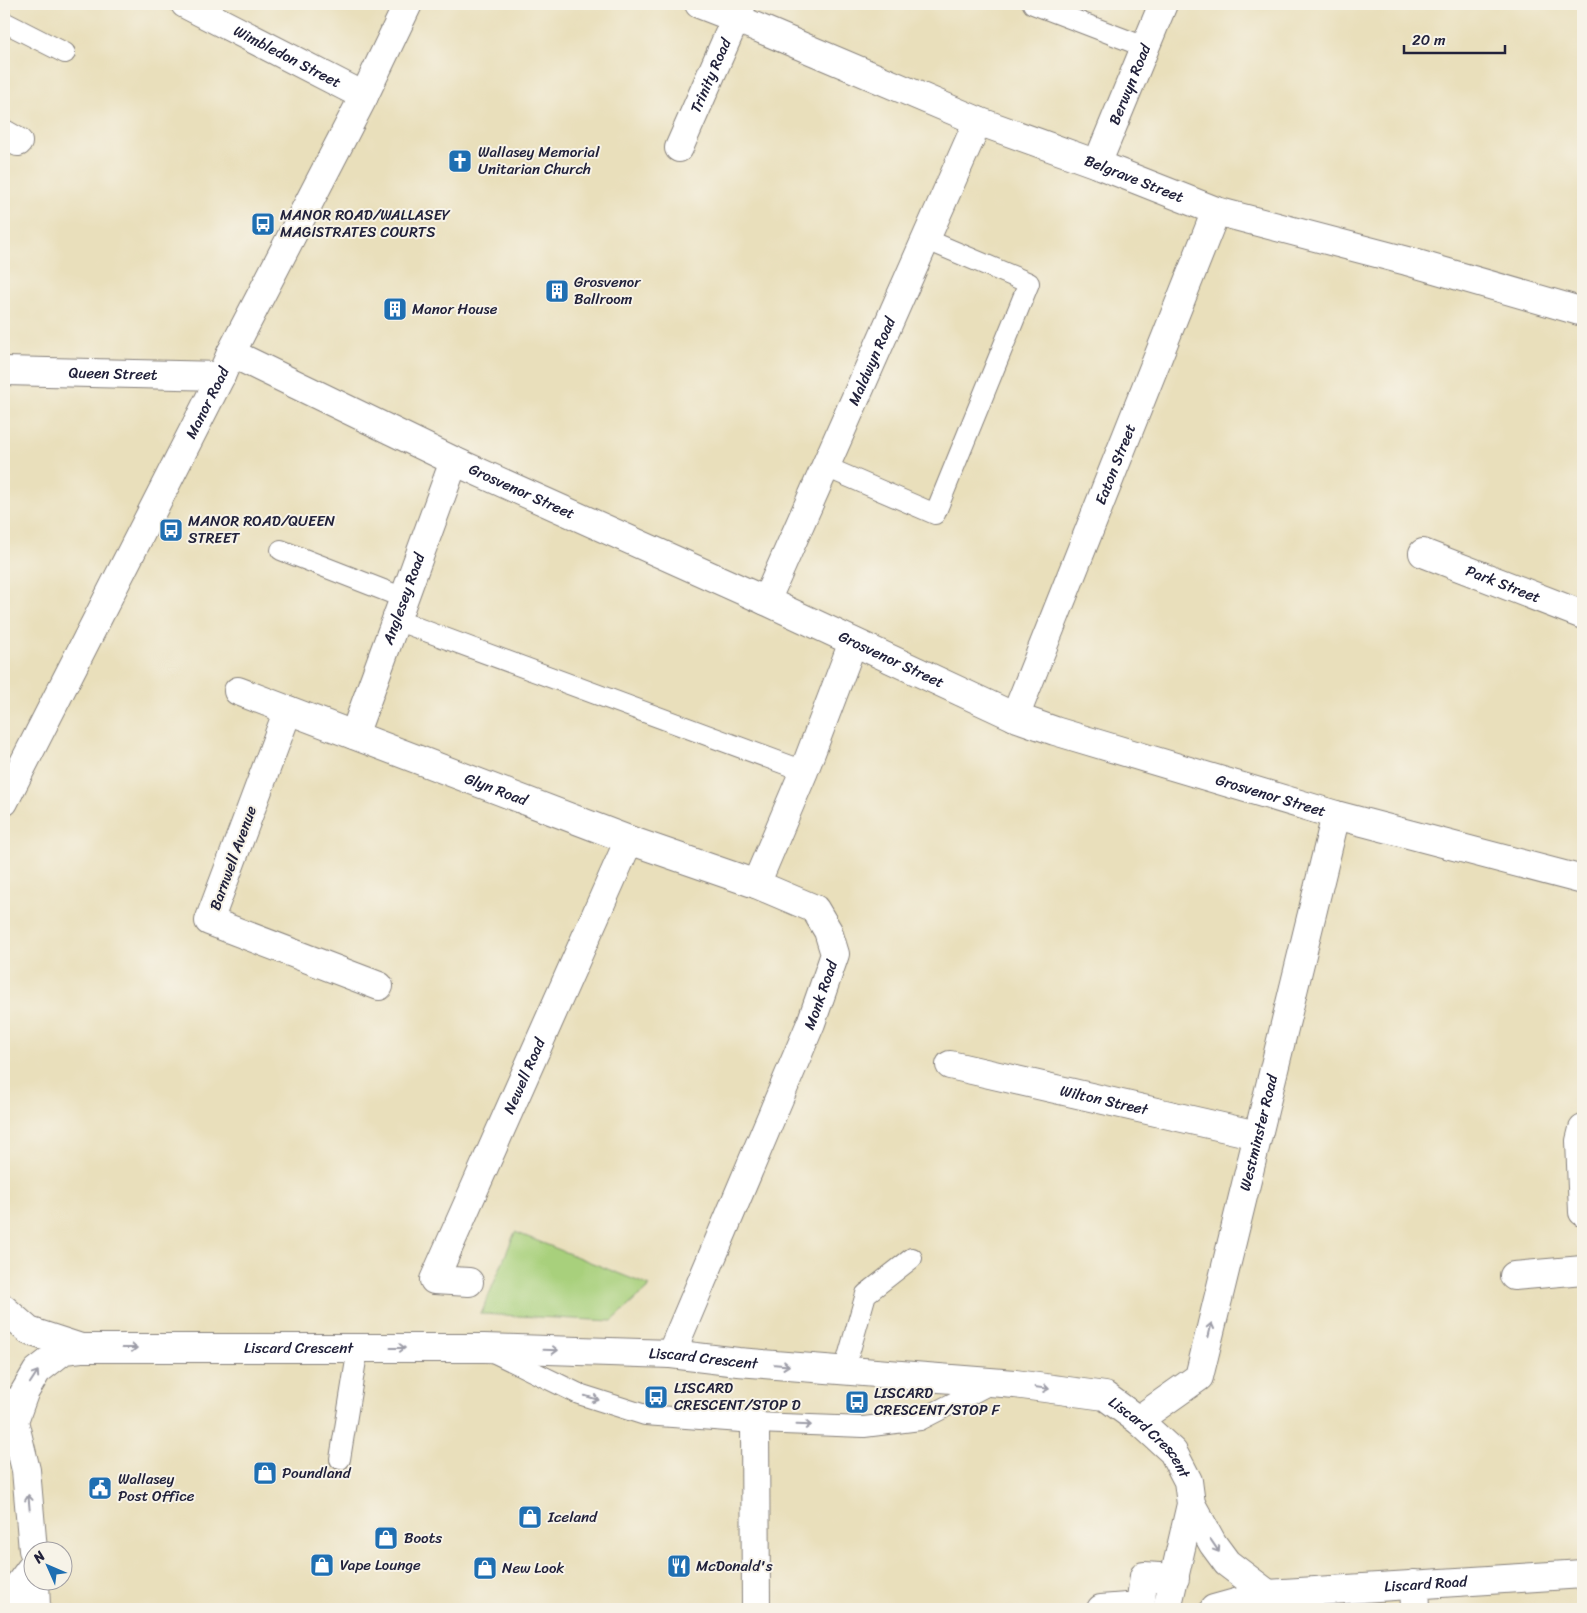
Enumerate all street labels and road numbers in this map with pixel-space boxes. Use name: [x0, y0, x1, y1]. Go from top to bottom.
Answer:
street label: Wimbledon Street: [229, 18, 346, 95]
street label: Trinity Road: [683, 33, 739, 117]
street label: Berwyn Road: [1101, 39, 1159, 129]
street label: Belgrave Street: [1081, 147, 1188, 210]
street label: Maldwyn Road: [841, 312, 903, 410]
street label: Queen Street: [68, 359, 158, 388]
street label: Manor Road: [178, 362, 237, 443]
street label: Eaton Street: [1088, 419, 1143, 509]
street label: Grosvenor Street: [464, 456, 579, 527]
street label: Anglesey Road: [375, 548, 433, 649]
street label: Park Street: [1462, 558, 1545, 610]
street label: Grosvenor Street: [834, 624, 949, 695]
street label: Glyn Road: [461, 765, 532, 814]
street label: Grosvenor Street: [1212, 767, 1329, 824]
street label: Barnwell Avenue: [202, 802, 264, 914]
street label: Monk Road: [797, 956, 845, 1034]
street label: Newell Road: [496, 1033, 553, 1118]
street label: Westminster Road: [1232, 1071, 1286, 1194]
street label: Wilton Street: [1058, 1078, 1151, 1123]
street label: Liscard Crescent: [244, 1335, 354, 1361]
street label: Liscard Crescent: [649, 1340, 760, 1377]
street label: Liscard Crescent: [1103, 1389, 1198, 1484]
street label: Liscard Road: [1383, 1568, 1469, 1600]

